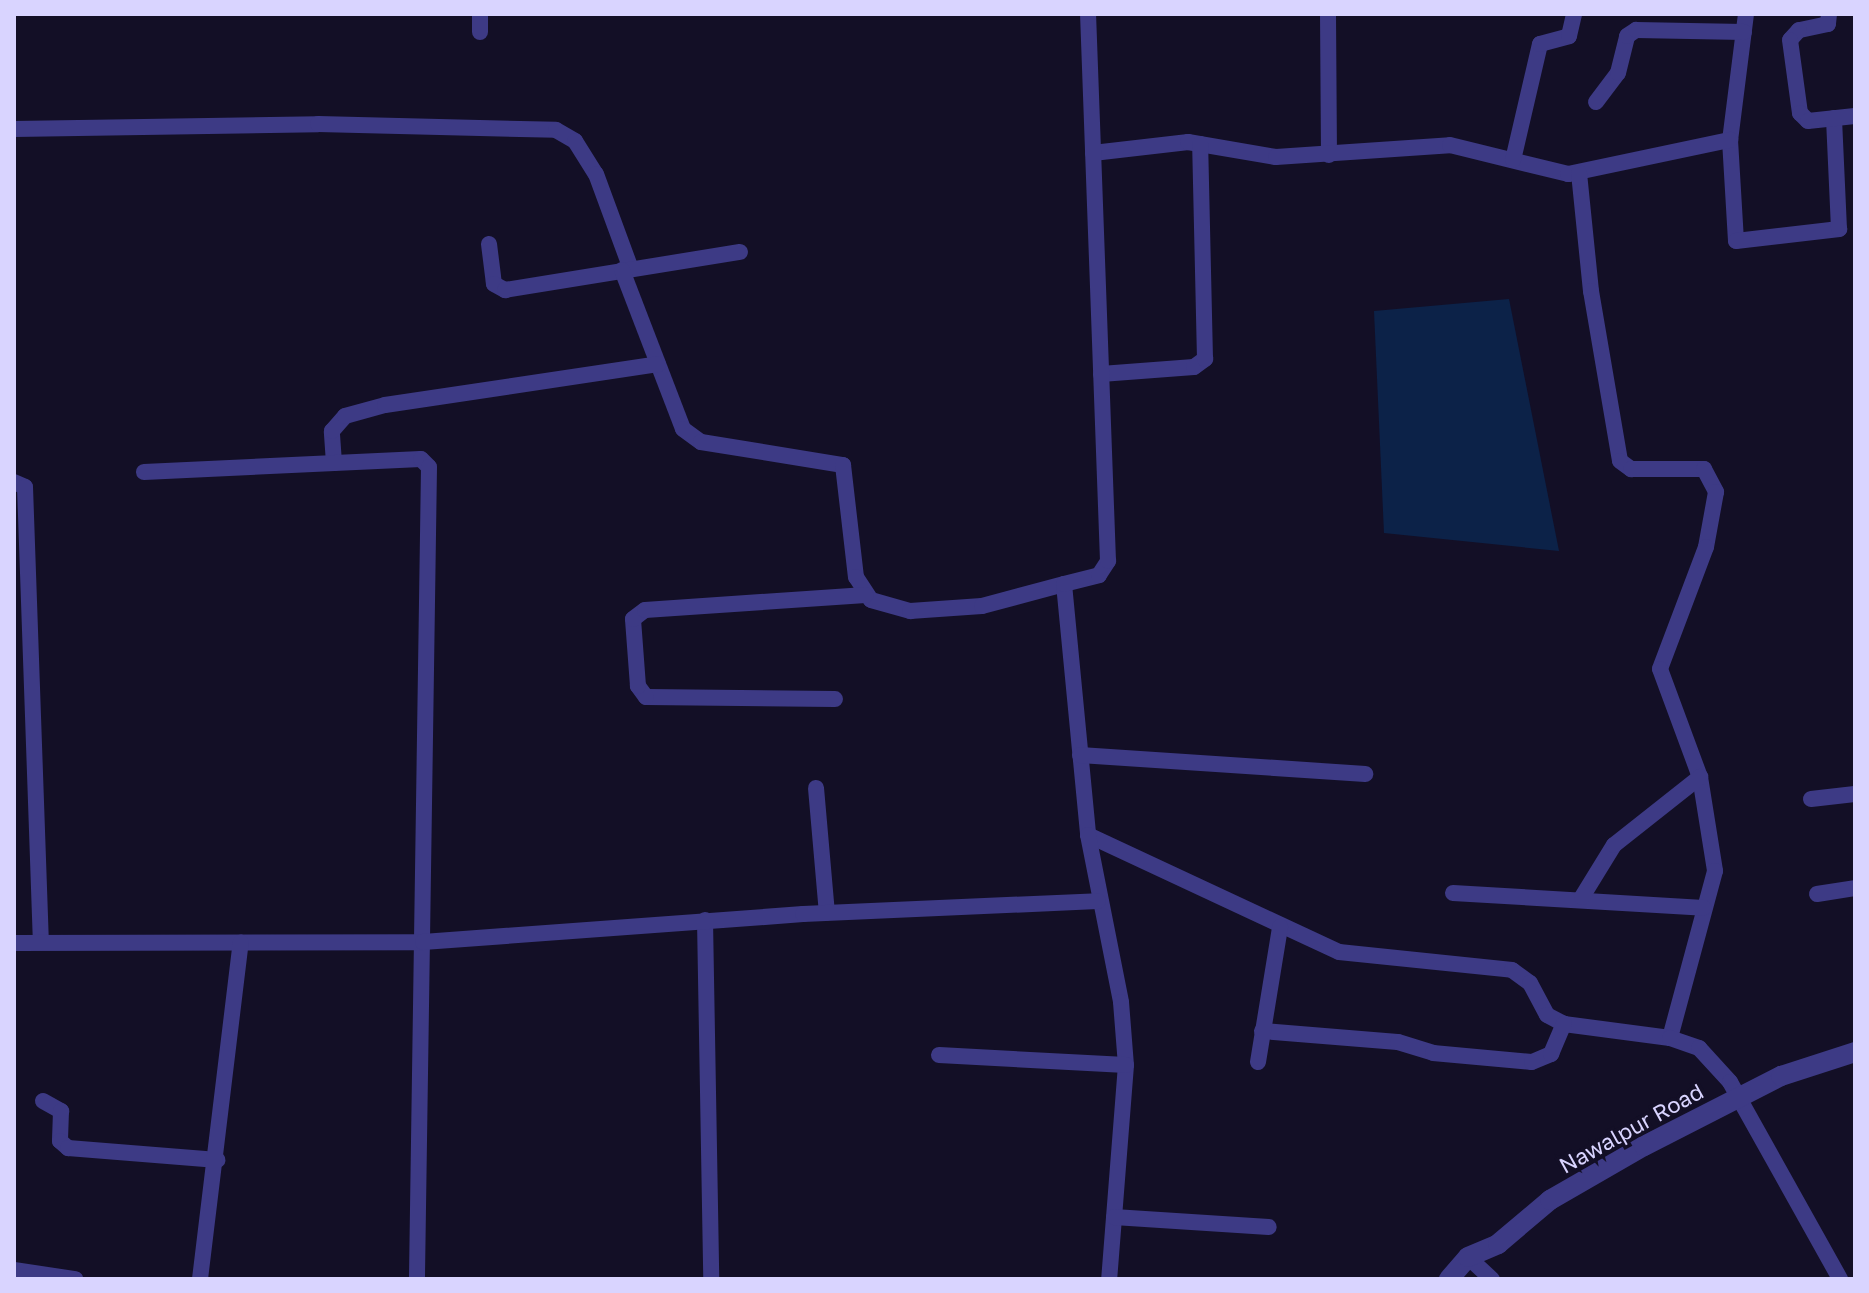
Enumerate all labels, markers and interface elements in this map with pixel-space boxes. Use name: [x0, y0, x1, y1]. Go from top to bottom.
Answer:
street label: Nawalpur Road: [1554, 1078, 1708, 1178]

